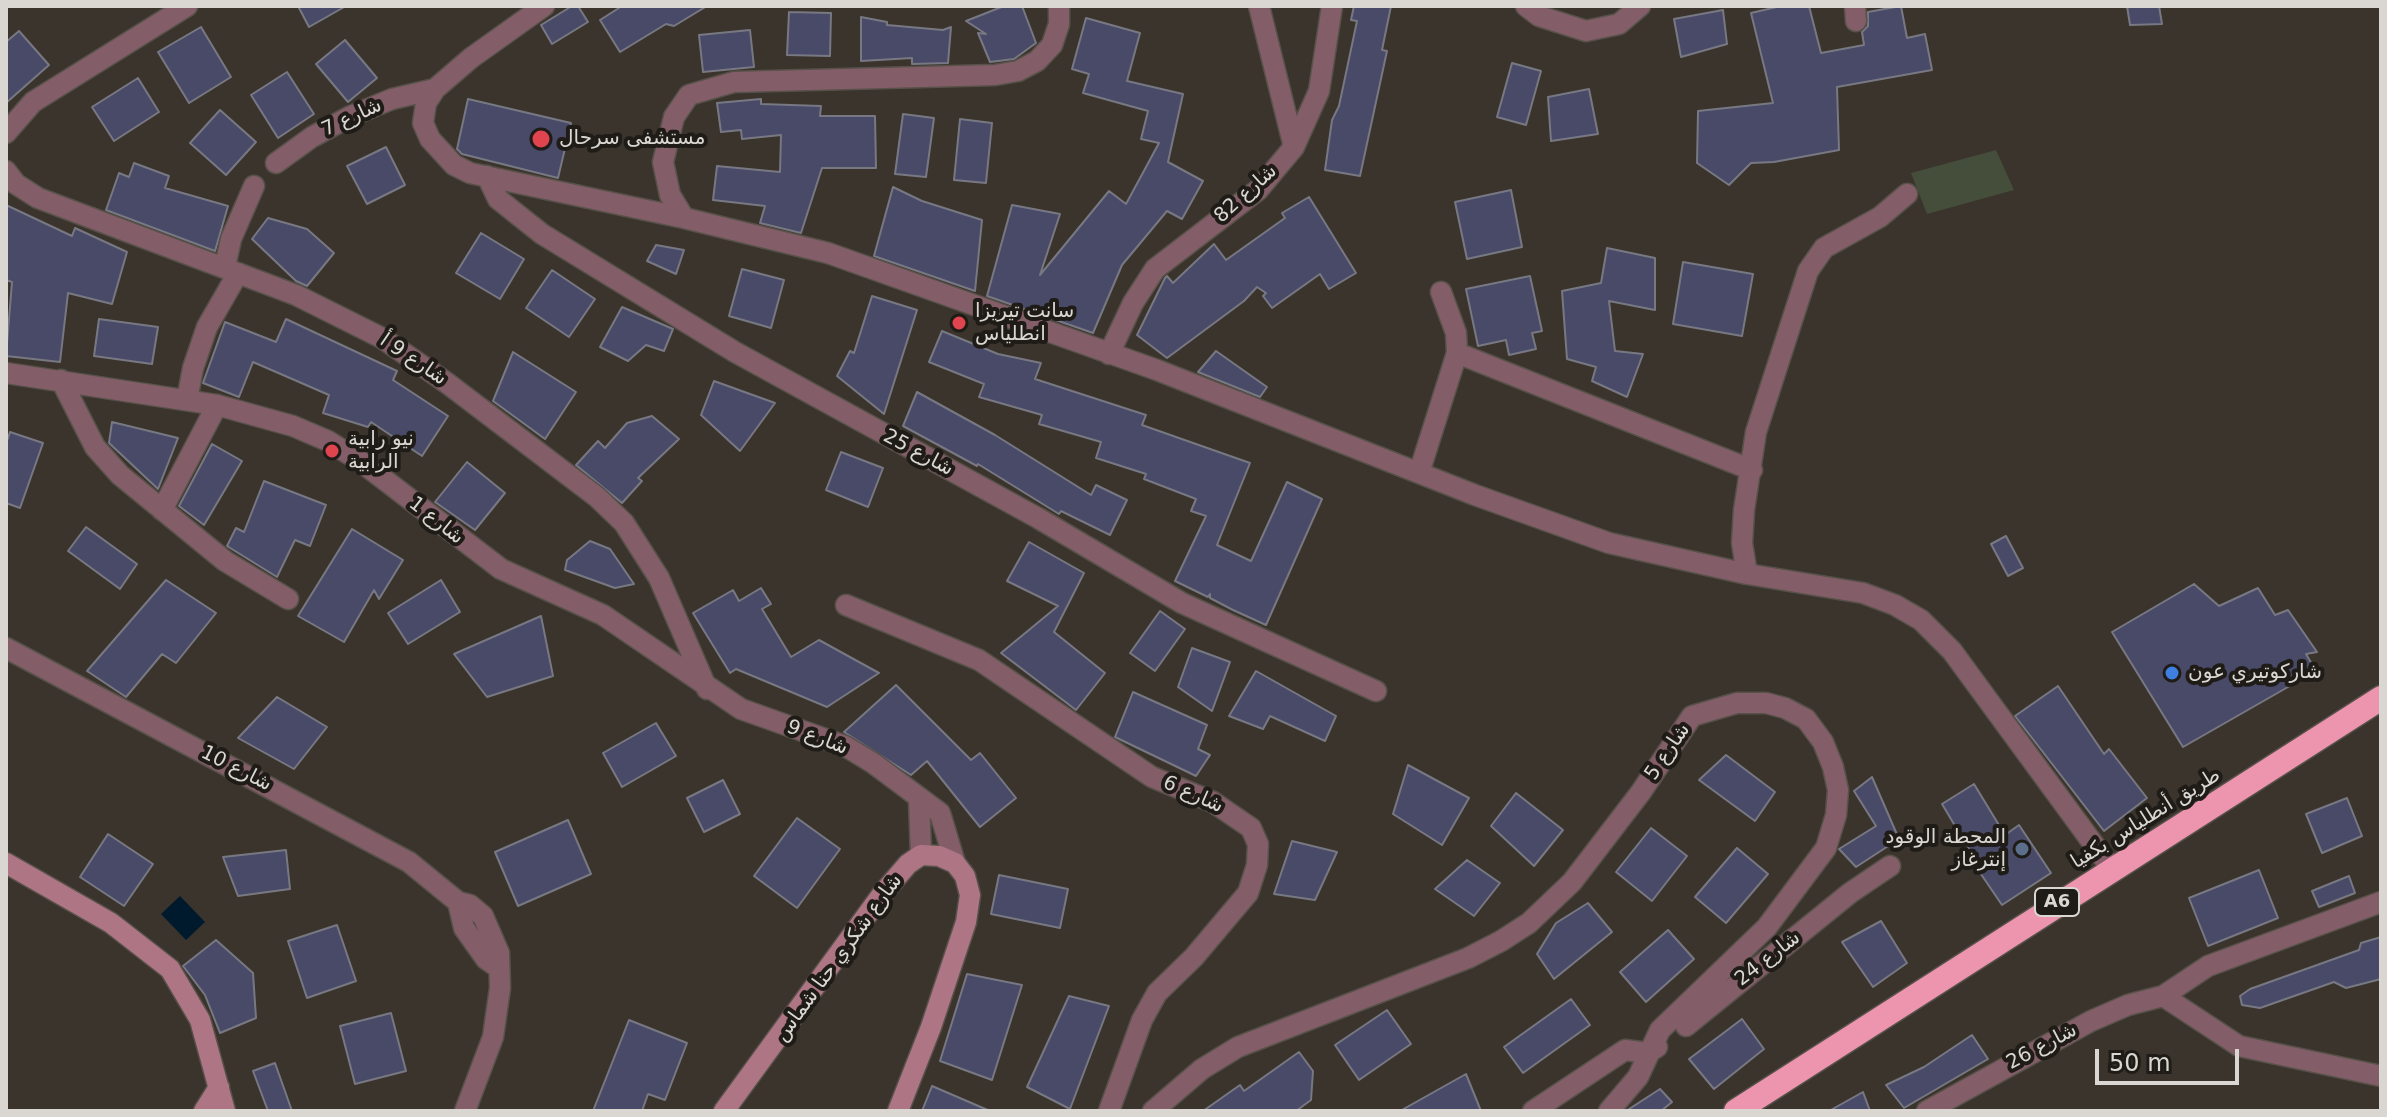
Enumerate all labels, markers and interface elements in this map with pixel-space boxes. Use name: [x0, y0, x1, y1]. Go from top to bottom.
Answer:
street label: شارع 7: [318, 94, 386, 142]
place label: مستشفى سرحال: [559, 127, 705, 151]
marker: مستشفى سرحال: [530, 128, 552, 150]
street label: شارع 82: [1210, 160, 1282, 228]
place label: سانت تيريزا انطلياس: [975, 300, 1074, 347]
marker: سانت تيريزا انطلياس: [950, 314, 968, 332]
street label: شارع 9 أ: [375, 329, 451, 391]
street label: شارع 25: [879, 425, 957, 481]
place label: نيو رابية الرابية: [348, 428, 414, 475]
marker: نيو رابية الرابية: [323, 442, 341, 460]
street label: شارع 1: [404, 492, 468, 550]
place label: شاركوتيري عون: [2188, 661, 2322, 685]
marker: شاركوتيري عون: [2163, 664, 2181, 682]
street label: شارع 9: [783, 715, 851, 761]
street label: شارع 5: [1640, 719, 1696, 785]
street label: شارع 10: [197, 741, 275, 797]
street label: طريق أنطلياس بكفيا: [2067, 763, 2225, 875]
street label: شارع 6: [1159, 771, 1227, 819]
place label: المحطة الوقود إنترغاز: [1886, 826, 2006, 873]
marker: المحطة الوقود إنترغاز: [2013, 840, 2031, 858]
street label: شارع شكري حنا شماس: [770, 870, 908, 1046]
road number: A6: [2035, 888, 2079, 916]
street label: شارع 24: [1731, 926, 1805, 992]
street label: شارع 26: [2003, 1019, 2081, 1075]
scale bar: [2099, 1033, 2243, 1083]
text: 50 m: [2109, 1049, 2171, 1077]

